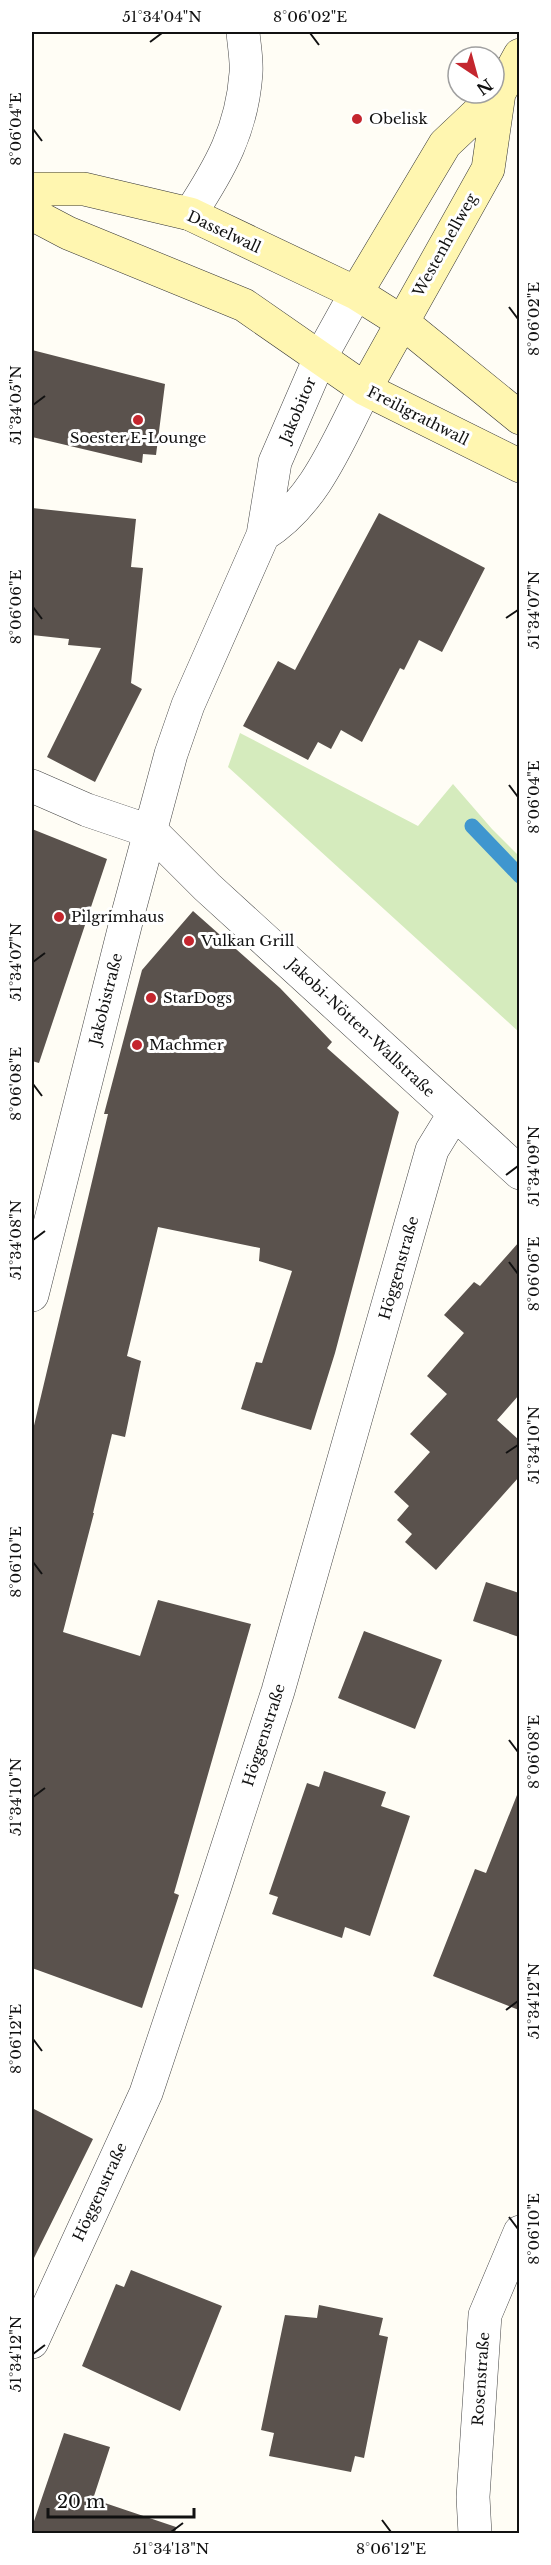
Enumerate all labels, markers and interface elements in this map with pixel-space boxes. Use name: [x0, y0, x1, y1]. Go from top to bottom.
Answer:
text: 51°34'04"N: [122, 7, 202, 26]
text: 8°06'02"E: [273, 7, 347, 26]
north arrow: [446, 45, 506, 105]
text: N: [473, 75, 497, 100]
text: 8°06'04"E: [6, 92, 25, 166]
place label: Obelisk: [369, 109, 428, 128]
marker: Obelisk: [350, 112, 364, 126]
street label: Westenhellweg: [408, 189, 481, 301]
street label: Dasselwall: [184, 206, 264, 257]
text: 8°06'02"E: [524, 282, 543, 356]
text: 51°34'05"N: [6, 365, 25, 445]
street label: Jakobitor: [274, 373, 320, 447]
street label: Freiligrathwall: [364, 382, 472, 449]
marker: Soester E-Lounge: [131, 413, 145, 427]
place label: Soester E-Lounge: [70, 428, 206, 447]
text: 8°06'06"E: [6, 570, 25, 644]
text: 51°34'07"N: [524, 571, 543, 649]
text: 8°06'04"E: [524, 760, 543, 834]
place label: Pilgrimhaus: [71, 907, 164, 926]
marker: Pilgrimhaus: [52, 910, 66, 924]
text: 51°34'07"N: [6, 923, 25, 1001]
place label: Vulkan Grill: [200, 931, 295, 950]
marker: Vulkan Grill: [182, 934, 196, 948]
street label: Jakobistraße: [84, 951, 126, 1049]
street label: Jakobi-Nötten-Wallstraße: [282, 953, 439, 1101]
place label: StarDogs: [163, 988, 232, 1007]
marker: StarDogs: [144, 991, 158, 1005]
place label: Machmer: [149, 1035, 225, 1054]
marker: Machmer: [130, 1038, 144, 1052]
text: 8°06'08"E: [6, 1047, 25, 1121]
text: 51°34'09"N: [524, 1126, 543, 1206]
text: 51°34'08"N: [6, 1200, 25, 1280]
street label: Höggenstraße: [375, 1214, 422, 1322]
text: 8°06'06"E: [524, 1237, 543, 1311]
text: 51°34'10"N: [524, 1406, 543, 1484]
text: 8°06'10"E: [6, 1526, 25, 1598]
street label: Höggenstraße: [238, 1681, 289, 1789]
text: 8°06'08"E: [524, 1715, 543, 1789]
text: 51°34'10"N: [6, 1758, 25, 1836]
text: 51°34'12"N: [524, 1963, 543, 2039]
text: 8°06'12"E: [6, 2004, 25, 2074]
street label: Höggenstraße: [68, 2139, 131, 2244]
text: 8°06'10"E: [524, 2193, 543, 2265]
text: 51°34'12"N: [6, 2316, 25, 2392]
street label: Rosenstraße: [468, 2331, 493, 2427]
scale bar: [48, 2481, 194, 2519]
text: 20 m: [57, 2491, 105, 2513]
text: 51°34'13"N: [133, 2539, 209, 2558]
text: 8°06'12"E: [356, 2539, 426, 2558]

